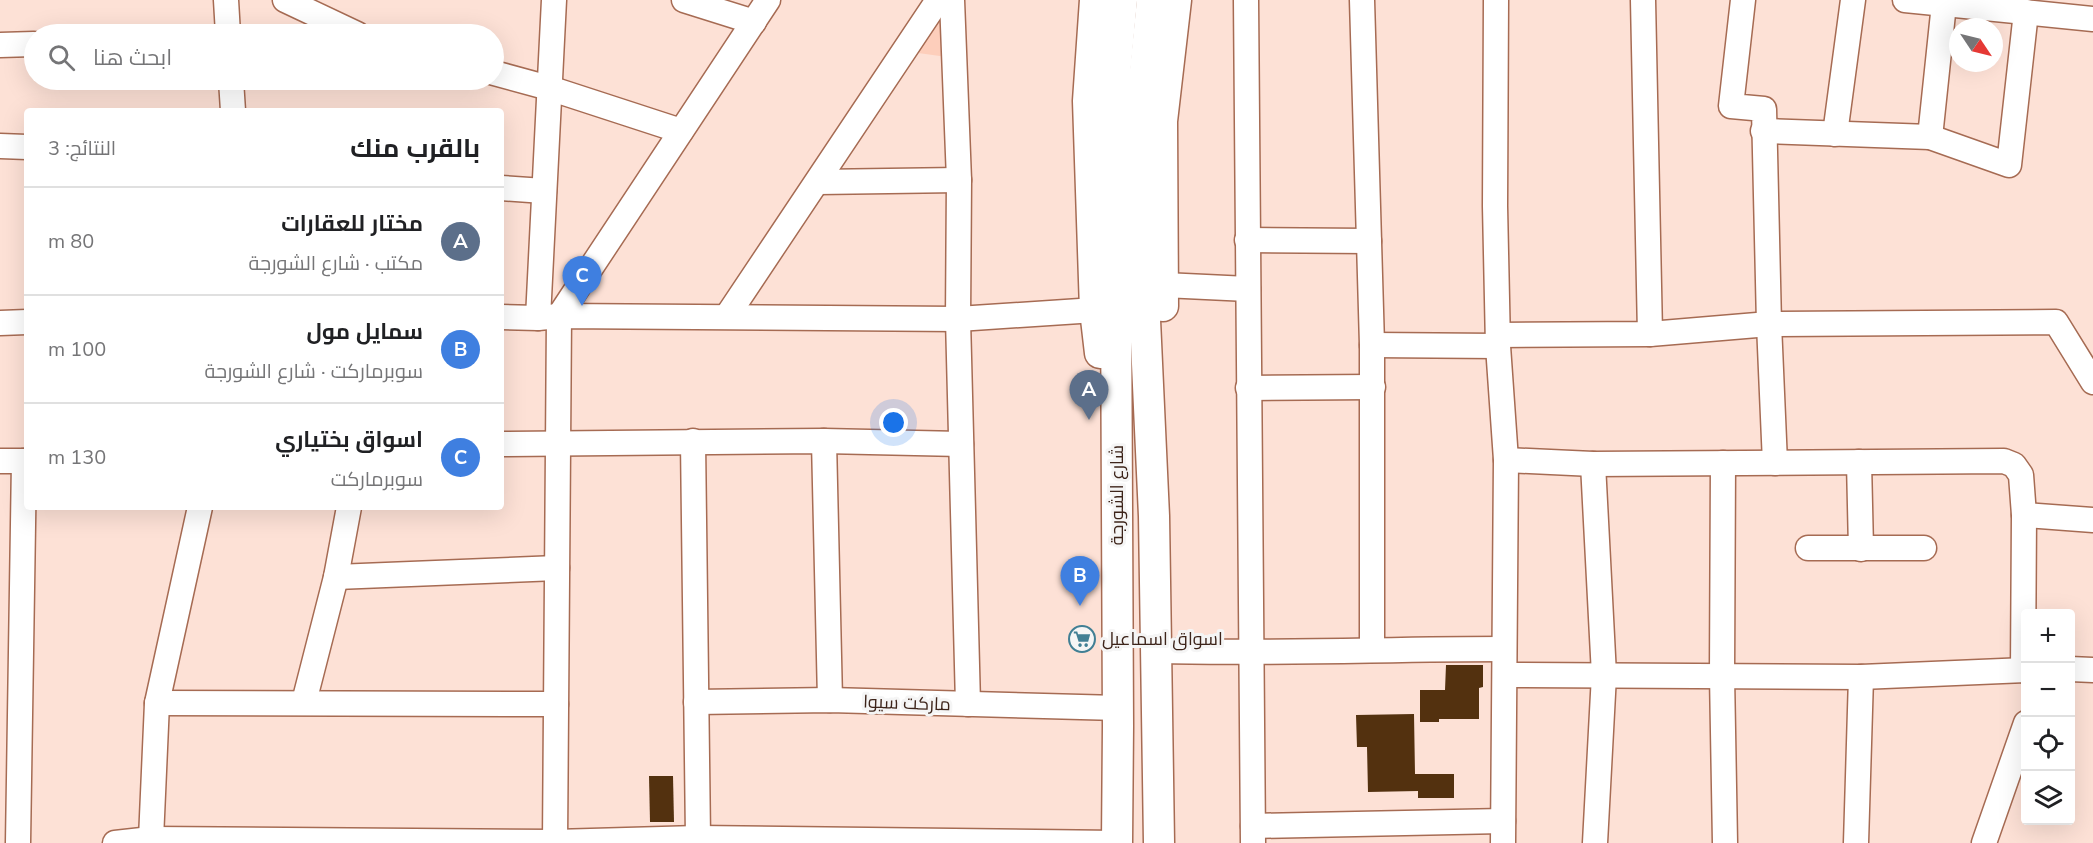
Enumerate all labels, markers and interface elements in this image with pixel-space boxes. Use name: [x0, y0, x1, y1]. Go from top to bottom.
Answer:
north arrow: [1949, 18, 2003, 72]
search box: [24, 24, 504, 90]
icon: search: [45, 41, 78, 74]
text: ابحث هنا: [93, 43, 172, 73]
text: بالقرب منك: [350, 131, 480, 166]
text: النتائج: 3: [48, 135, 116, 162]
text: مختار للعقارات: [281, 209, 423, 239]
text: 80 m: [48, 228, 94, 255]
text: A: [453, 228, 468, 255]
text: مكتب · شارع الشورجة: [249, 250, 423, 277]
pin: C: [562, 256, 602, 306]
text: سمايل مول: [307, 317, 423, 347]
text: 100 m: [48, 336, 106, 363]
text: B: [454, 336, 467, 363]
text: سوبرماركت · شارع الشورجة: [204, 358, 423, 385]
pin: A: [1070, 370, 1108, 420]
your location: [879, 408, 908, 437]
text: اسواق بختياري: [275, 425, 423, 455]
text: 130 m: [48, 444, 106, 471]
text: C: [454, 444, 467, 471]
street label: شارع الشورجة: [1105, 445, 1129, 545]
text: سوبرماركت: [331, 466, 423, 493]
pin: B: [1060, 556, 1100, 606]
map controls: [2021, 609, 2075, 825]
button: +: [2021, 609, 2075, 663]
supermarket icon: اسواق اسماعيل: [1067, 624, 1097, 654]
place label: اسواق اسماعيل: [1102, 627, 1223, 651]
button: −: [2021, 663, 2075, 717]
street label: مارکت سیوا: [863, 689, 951, 717]
button: locate: [2021, 717, 2075, 771]
button: layers: [2021, 771, 2075, 825]

